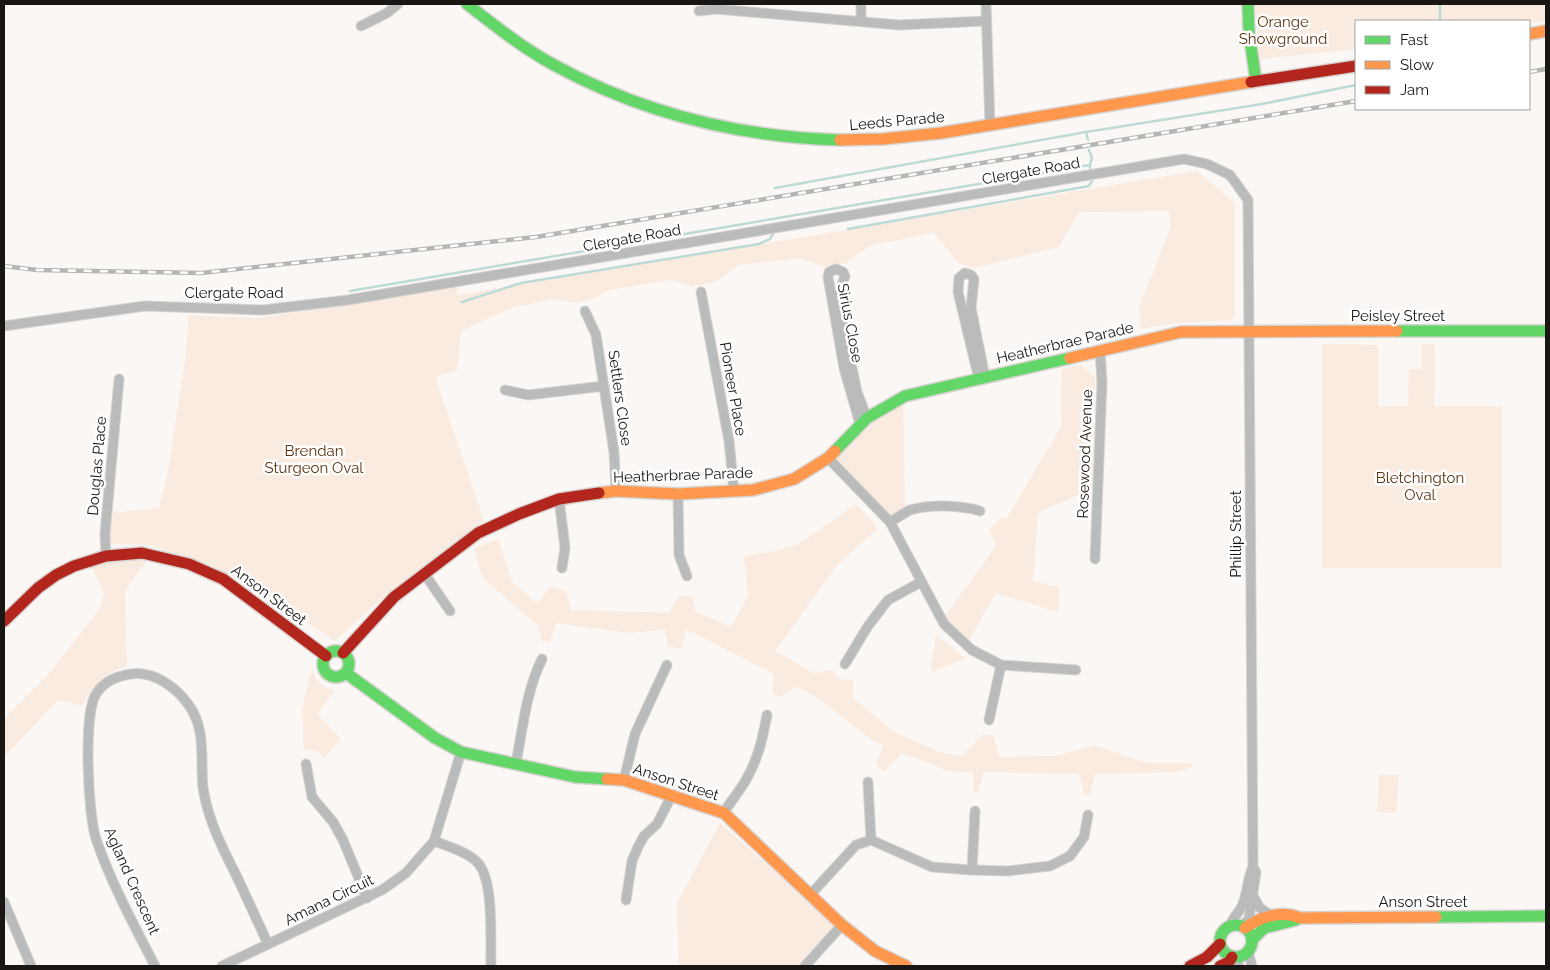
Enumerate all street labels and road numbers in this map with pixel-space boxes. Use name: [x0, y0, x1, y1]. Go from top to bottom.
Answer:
street label: Leeds Parade: [849, 108, 946, 134]
street label: Clergate Road: [981, 154, 1081, 188]
street label: Clergate Road: [582, 221, 682, 255]
street label: Sirius Close: [834, 282, 867, 364]
street label: Clergate Road: [184, 284, 284, 302]
street label: Peisley Street: [1351, 307, 1445, 325]
street label: Heatherbrae Parade: [995, 318, 1135, 368]
street label: Pioneer Place: [716, 341, 750, 438]
street label: Settlers Close: [604, 349, 636, 447]
street label: Rosewood Avenue: [1074, 389, 1096, 519]
street label: Douglas Place: [84, 415, 110, 516]
street label: Heatherbrae Parade: [613, 464, 753, 486]
street label: Phillip Street: [1227, 490, 1245, 578]
street label: Anson Street: [228, 561, 310, 629]
street label: Anson Street: [631, 760, 721, 804]
street label: Agland Crescent: [100, 825, 164, 937]
street label: Amana Circuit: [282, 871, 376, 929]
street label: Anson Street: [1378, 893, 1468, 911]

